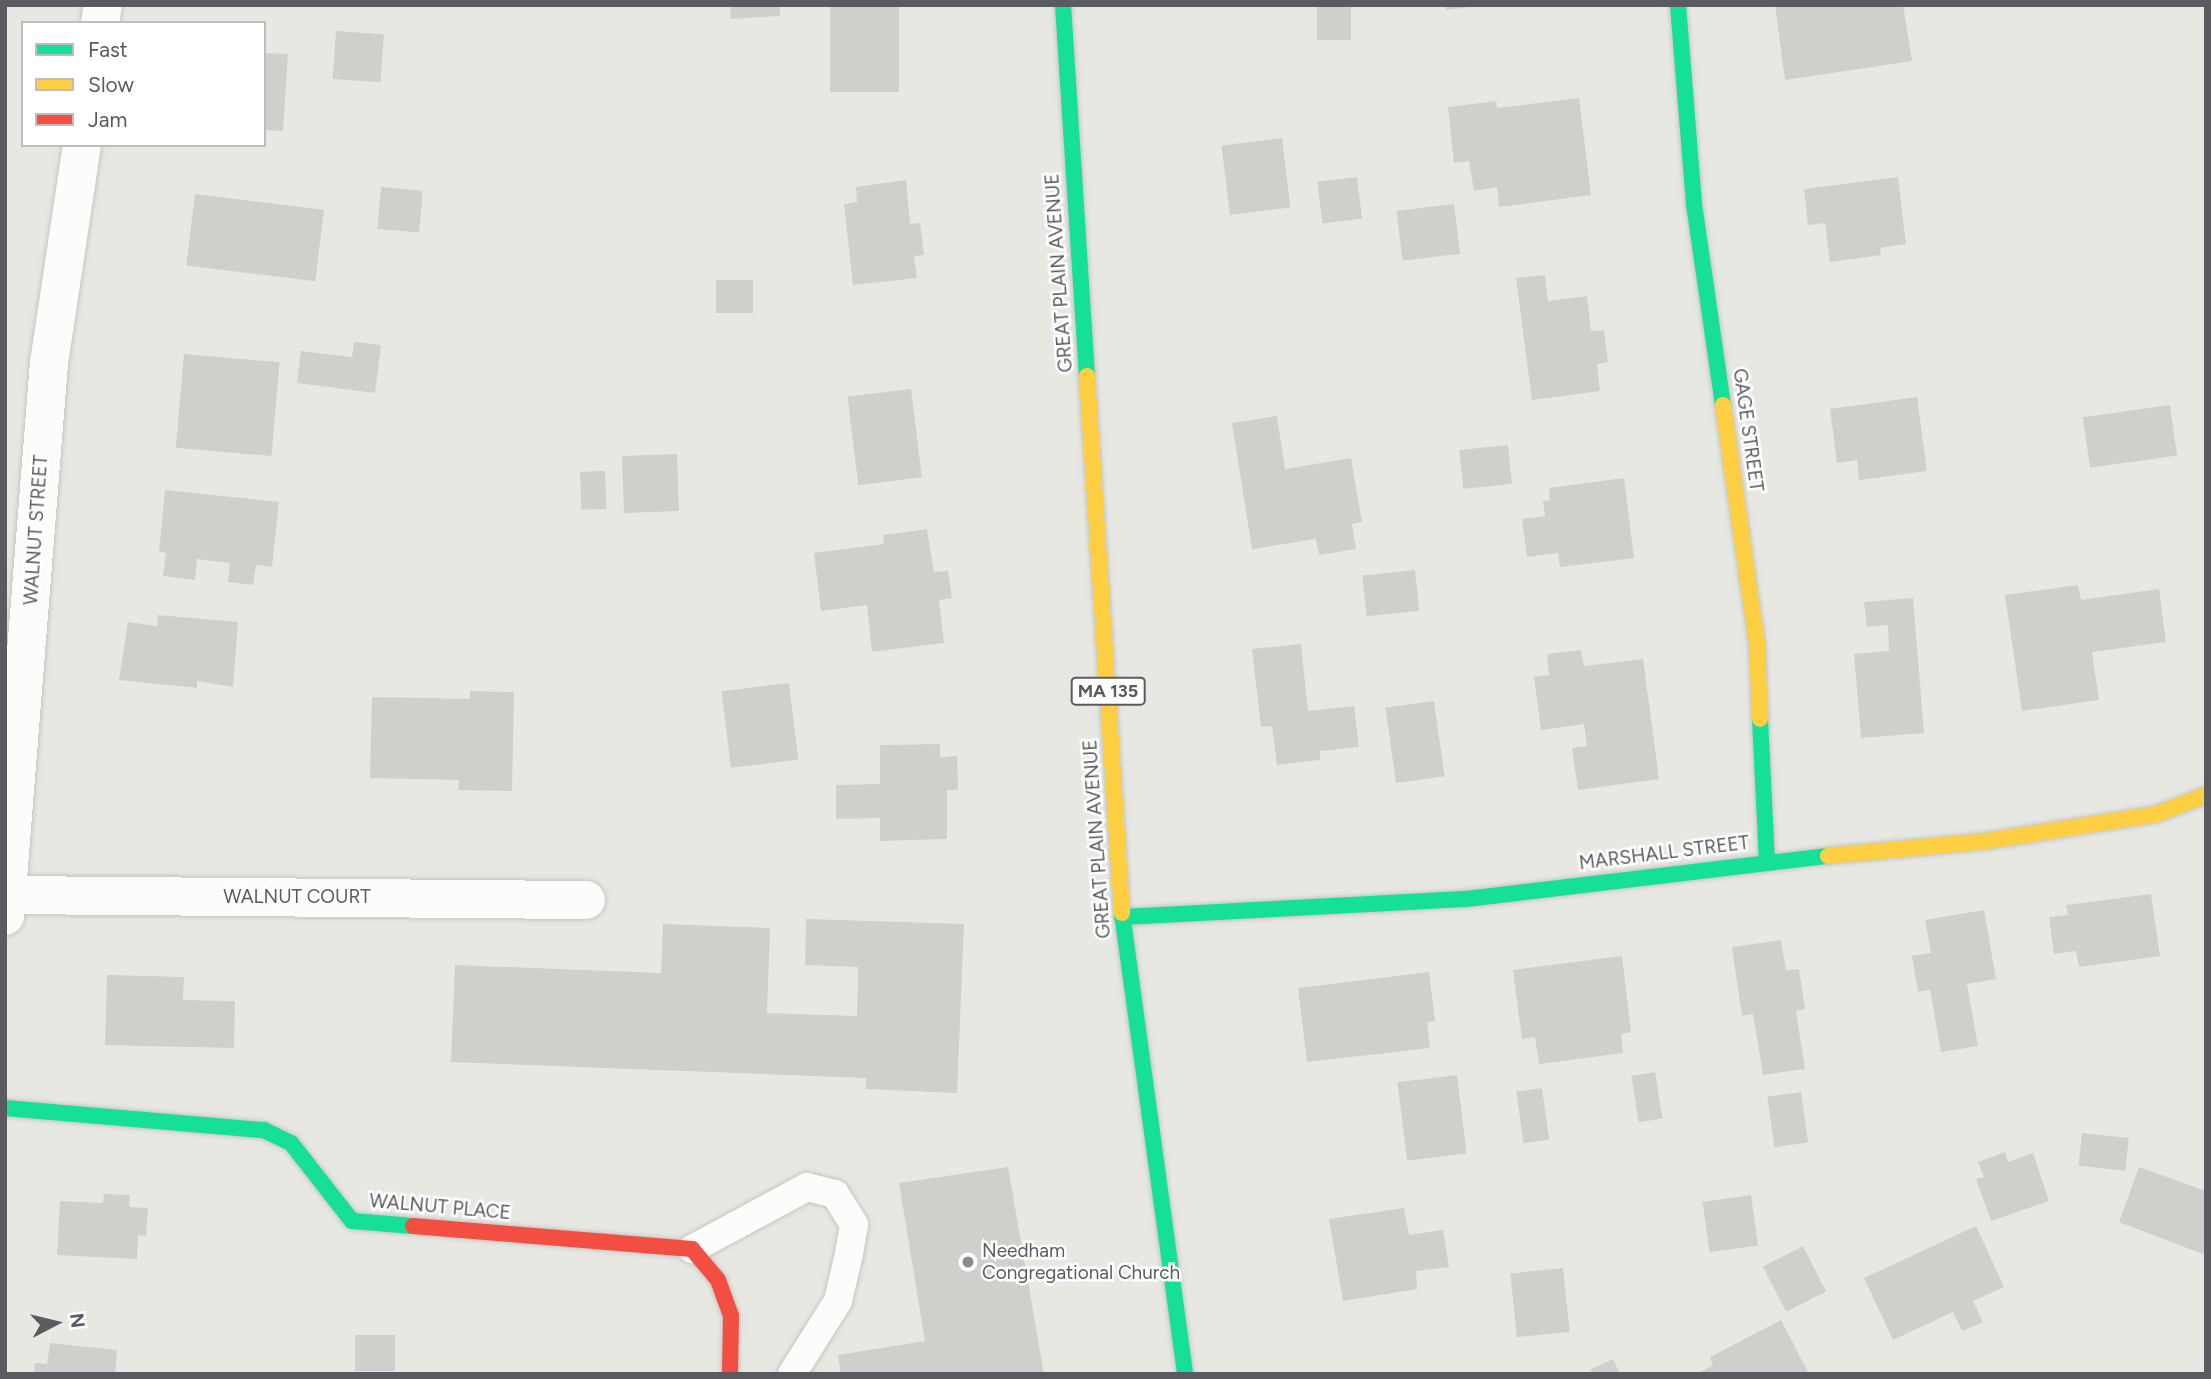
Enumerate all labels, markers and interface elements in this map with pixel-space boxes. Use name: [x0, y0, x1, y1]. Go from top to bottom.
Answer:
legend: [21, 21, 266, 147]
text: Fast: [88, 37, 128, 62]
text: Slow: [88, 72, 134, 97]
text: Jam: [88, 107, 127, 132]
street label: GREAT PLAIN AVENUE: [1041, 173, 1077, 373]
street label: GAGE STREET: [1728, 367, 1768, 493]
street label: WALNUT STREET: [19, 454, 53, 606]
road number: MA 135: [1070, 676, 1146, 706]
street label: GREAT PLAIN AVENUE: [1079, 739, 1115, 939]
street label: MARSHALL STREET: [1578, 831, 1750, 875]
street label: WALNUT COURT: [223, 886, 371, 908]
street label: WALNUT PLACE: [368, 1189, 512, 1225]
place label: Needham Congregational Church: [982, 1240, 1180, 1284]
marker: Needham Congregational Church: [960, 1254, 976, 1270]
north arrow: [21, 1288, 91, 1358]
text: N: [65, 1312, 90, 1329]

